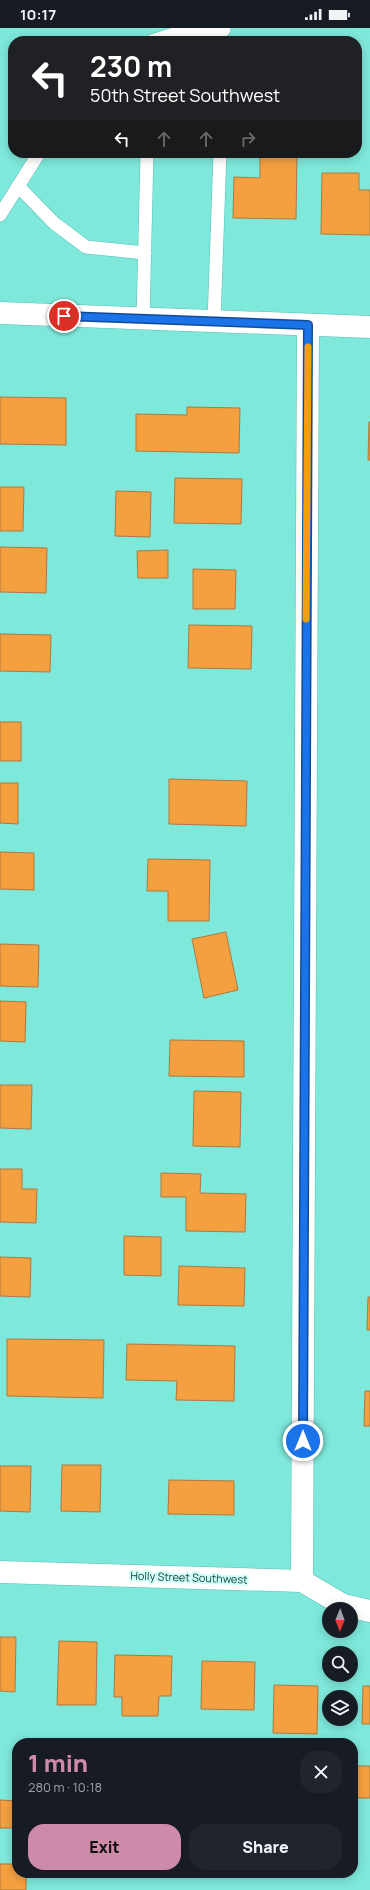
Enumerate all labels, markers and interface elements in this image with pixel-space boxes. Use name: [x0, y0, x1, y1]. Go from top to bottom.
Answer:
text: 10:17: [20, 4, 56, 25]
text: 230 m: [90, 47, 172, 85]
icon: left: [24, 52, 76, 104]
text: 50th Street Southwest: [90, 83, 280, 107]
icon: left: [111, 128, 133, 150]
icon: ahead: [153, 128, 175, 150]
icon: ahead: [195, 128, 217, 150]
icon: right: [237, 128, 259, 150]
pin: [47, 299, 81, 333]
icon: arrive: [53, 305, 75, 327]
position arrow: [282, 1420, 324, 1462]
street label: Holly Street Southwest: [130, 1567, 248, 1587]
north arrow: [322, 1602, 358, 1638]
map controls: [322, 1602, 358, 1726]
button: search: [322, 1646, 358, 1682]
button: layers: [322, 1690, 358, 1726]
text: 1 min: [28, 1746, 88, 1779]
button: close: [300, 1751, 342, 1793]
text: 280 m · 10:18: [28, 1778, 102, 1796]
button: Exit: [28, 1824, 181, 1870]
button: Share: [189, 1824, 342, 1870]

